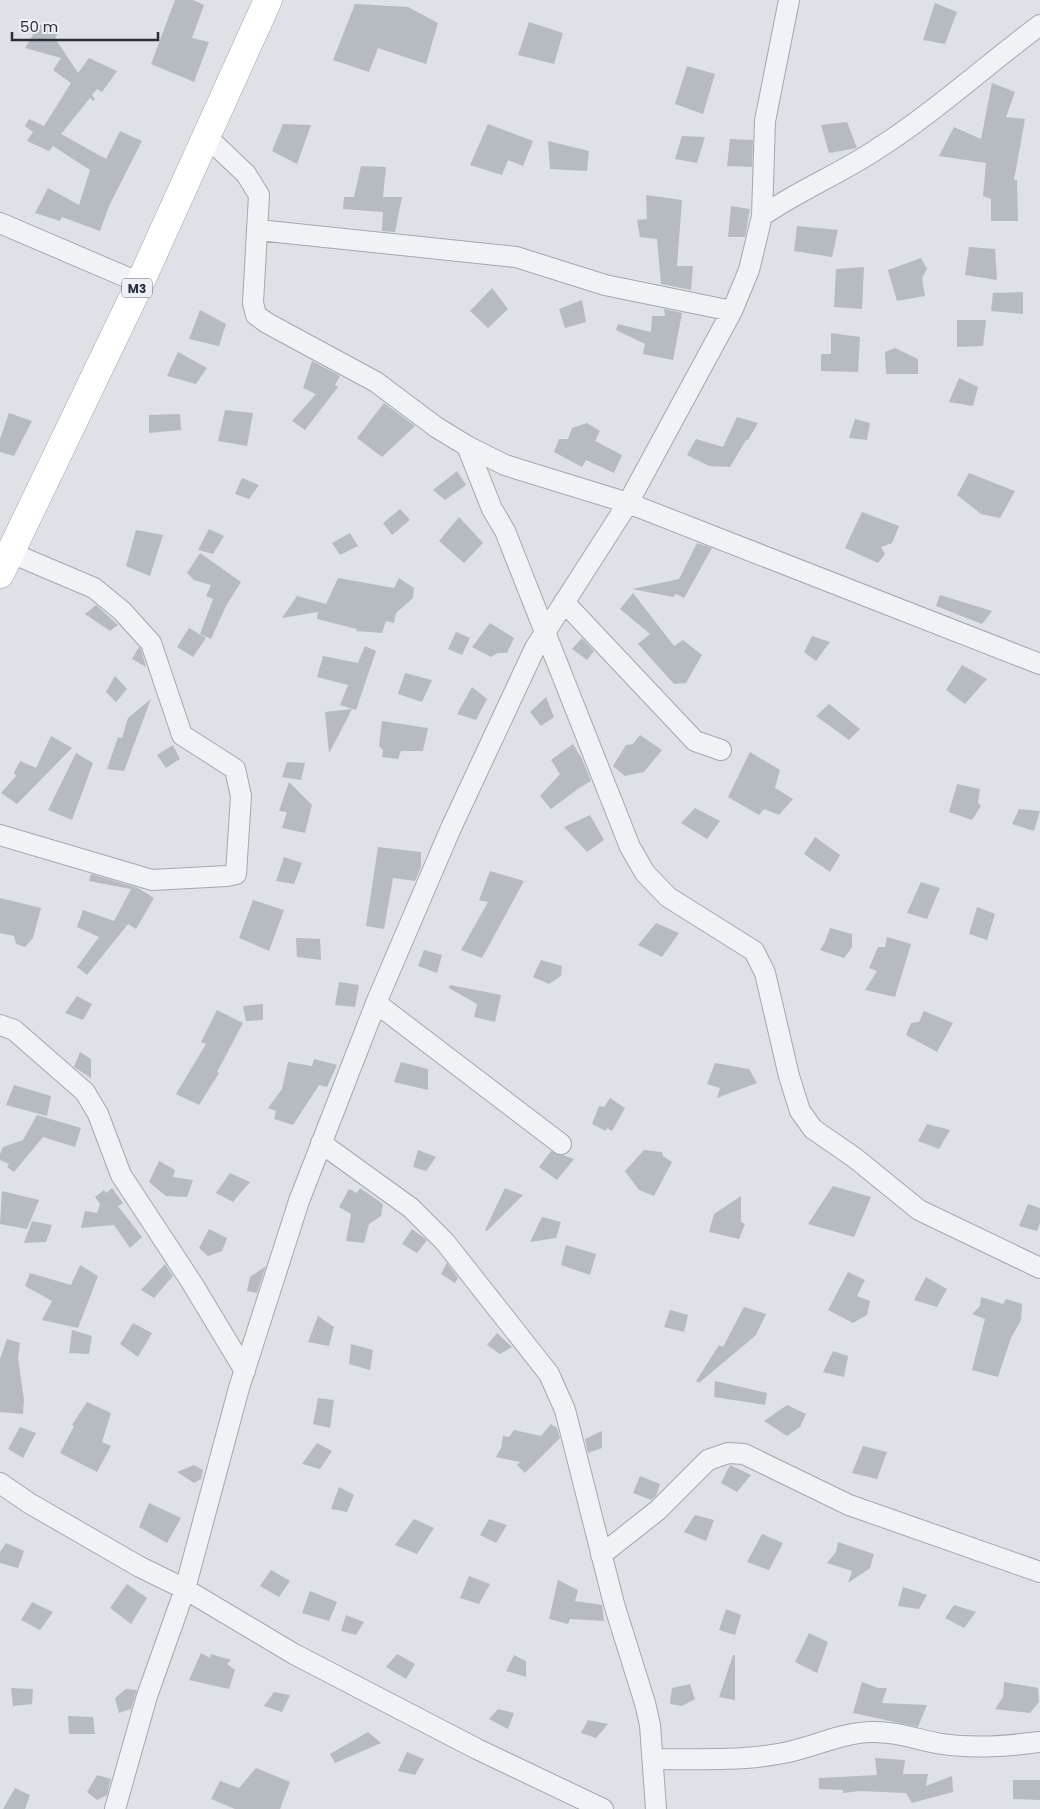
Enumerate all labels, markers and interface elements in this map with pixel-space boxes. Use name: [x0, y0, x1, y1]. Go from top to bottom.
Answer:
scale bar: [12, 10, 159, 42]
text: 50 m: [20, 16, 58, 37]
road number: M3: [122, 278, 152, 298]

